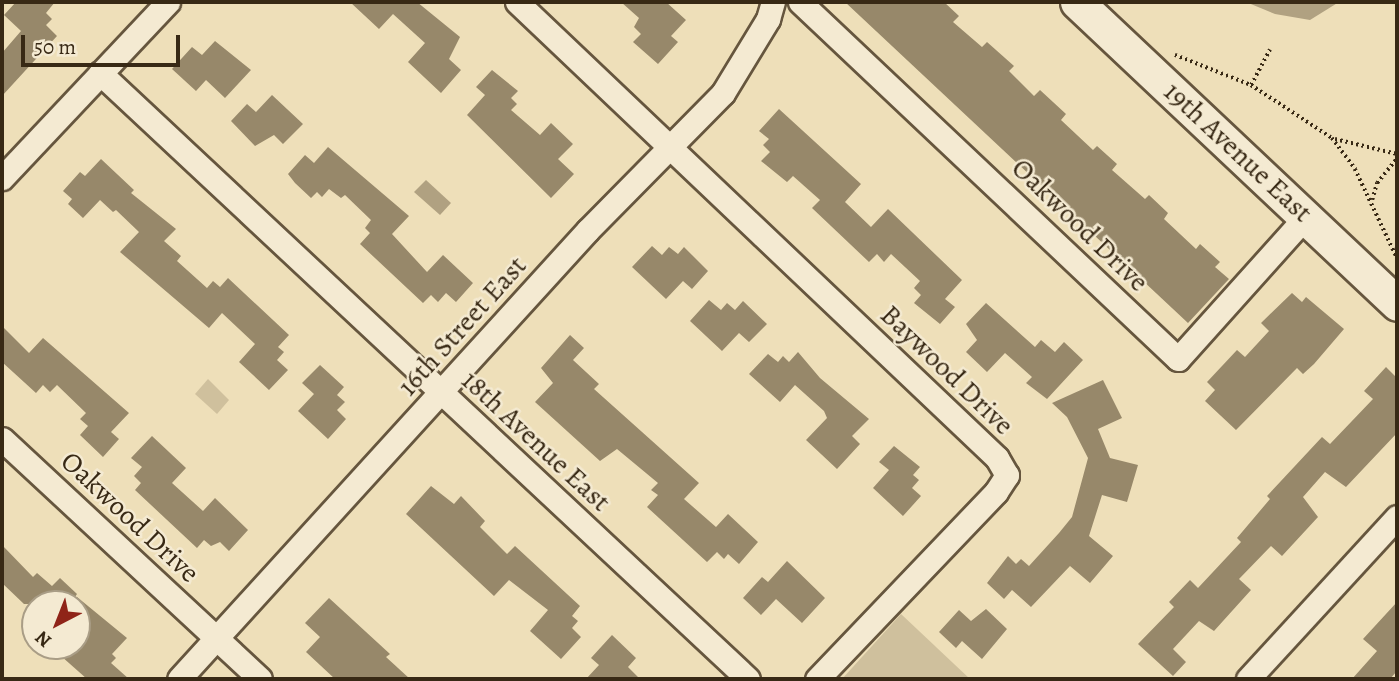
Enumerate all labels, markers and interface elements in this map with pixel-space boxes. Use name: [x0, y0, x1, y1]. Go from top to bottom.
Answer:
scale bar: [24, 21, 184, 65]
text: 50 m: [34, 33, 76, 61]
street label: 19th Avenue East: [1157, 75, 1319, 229]
street label: Oakwood Drive: [1005, 151, 1155, 299]
street label: 16th Street East: [391, 249, 533, 403]
street label: Baywood Drive: [873, 298, 1021, 442]
street label: 18th Avenue East: [455, 363, 617, 519]
street label: Oakwood Drive: [54, 444, 206, 590]
north arrow: [21, 590, 91, 660]
text: N: [29, 625, 57, 653]

